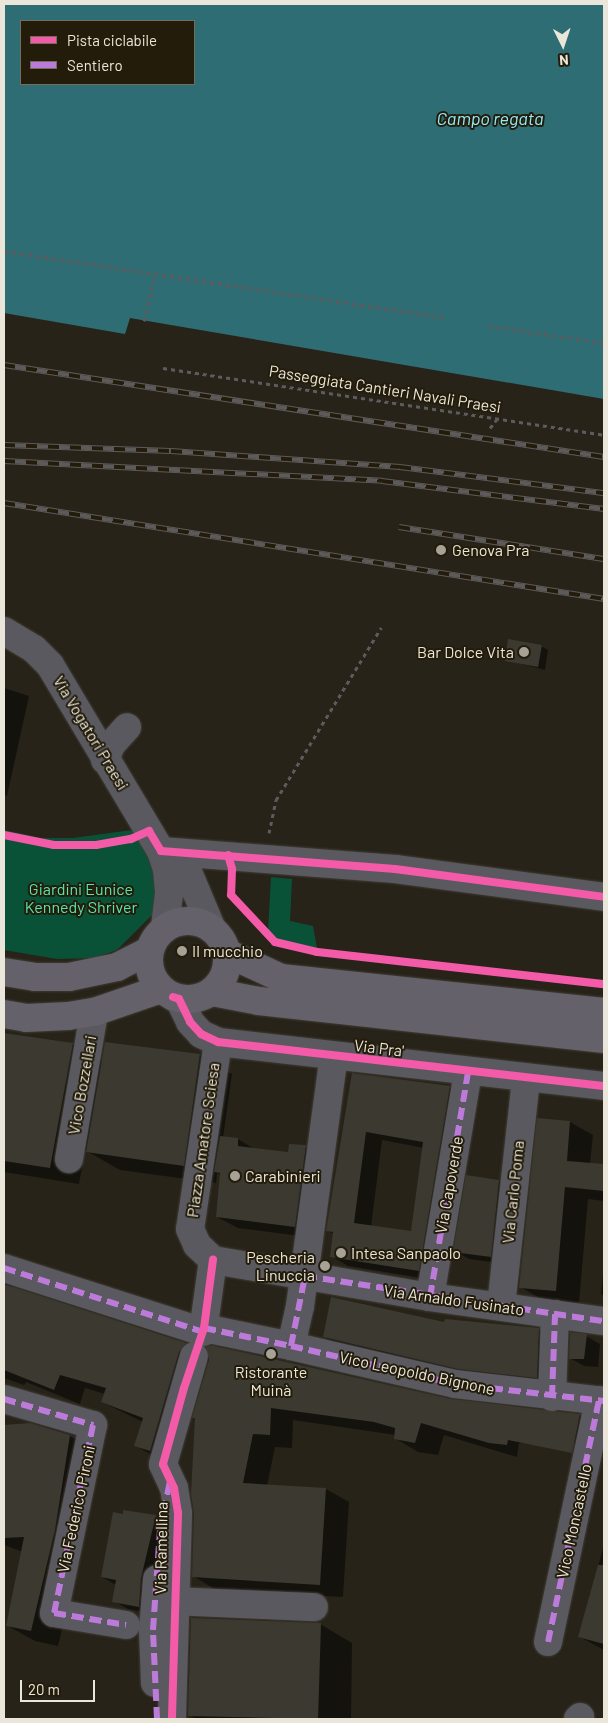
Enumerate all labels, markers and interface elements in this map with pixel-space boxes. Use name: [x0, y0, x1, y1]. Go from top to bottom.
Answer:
legend: [20, 20, 195, 85]
north arrow: [538, 20, 588, 70]
text: Pista ciclabile: [67, 31, 157, 49]
text: N: [559, 52, 569, 69]
text: Sentiero: [67, 56, 123, 74]
water label: Campo regata: [436, 107, 544, 129]
street label: Passeggiata Cantieri Navali Praesi: [268, 361, 502, 417]
place label: Genova Pra: [452, 540, 529, 560]
marker: Genova Pra: [434, 543, 448, 557]
place label: Bar Dolce Vita: [417, 642, 514, 662]
marker: Bar Dolce Vita: [518, 646, 530, 658]
street label: Via Vogatori Praesi: [49, 672, 133, 794]
park label: Giardini Eunice Kennedy Shriver: [25, 879, 137, 917]
place label: Il mucchio: [192, 941, 263, 961]
marker: Il mucchio: [176, 945, 188, 957]
street label: Vico Bozzellari: [64, 1034, 100, 1136]
street label: Via Pra': [353, 1035, 405, 1061]
street label: Piazza Amatore Sciesa: [183, 1061, 223, 1219]
street label: Via Capoverde: [431, 1135, 467, 1235]
street label: Via Carlo Poma: [498, 1140, 528, 1244]
place label: Carabinieri: [245, 1166, 321, 1186]
marker: Carabinieri: [229, 1170, 241, 1182]
place label: Intesa Sanpaolo: [351, 1243, 461, 1263]
place label: Pescheria Linuccia: [246, 1247, 315, 1285]
marker: Intesa Sanpaolo: [335, 1247, 347, 1259]
marker: Pescheria Linuccia: [319, 1260, 331, 1272]
street label: Via Arnaldo Fusinato: [382, 1281, 526, 1319]
street label: Vico Leopoldo Bignone: [337, 1347, 497, 1399]
marker: Ristorante Muinà: [265, 1348, 277, 1360]
place label: Ristorante Muinà: [235, 1362, 307, 1400]
street label: Via Federico Pironi: [53, 1443, 99, 1575]
street label: Vico Moncastello: [552, 1462, 596, 1580]
street label: Via Ramellina: [151, 1501, 171, 1595]
scale bar: [22, 1670, 98, 1702]
text: 20 m: [28, 1680, 60, 1698]

